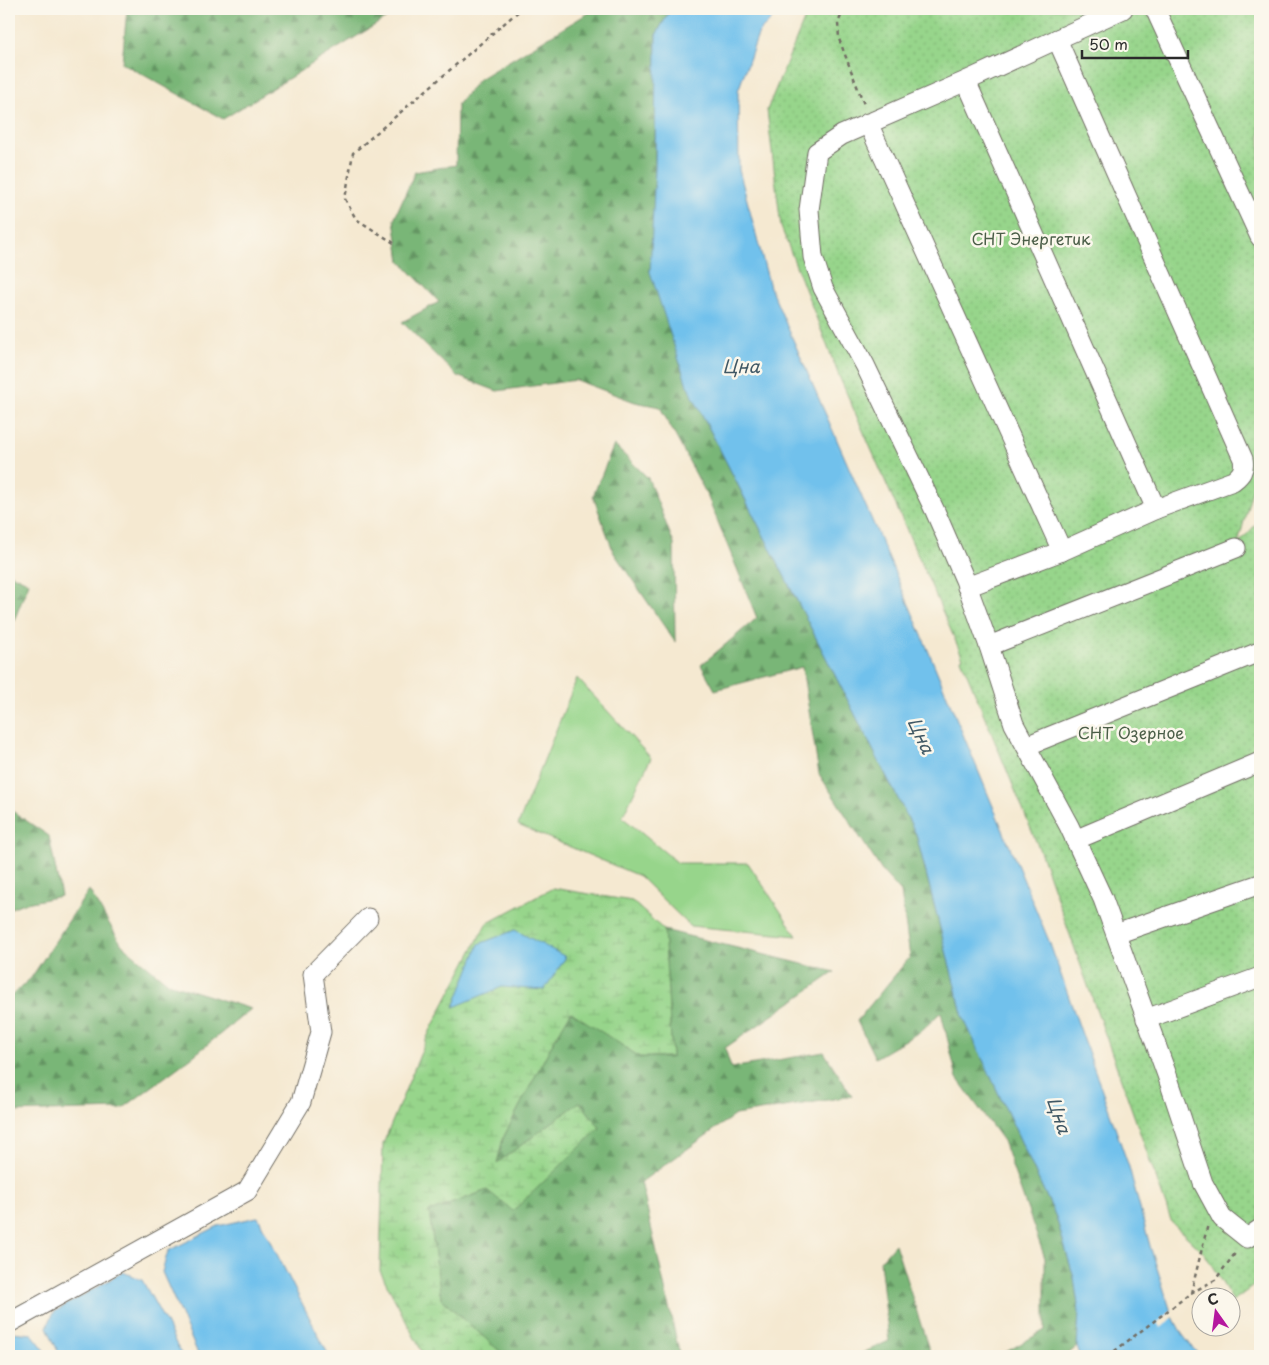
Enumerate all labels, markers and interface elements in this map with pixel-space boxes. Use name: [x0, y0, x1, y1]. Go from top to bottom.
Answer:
scale bar: [1082, 28, 1188, 60]
text: 50 m: [1089, 32, 1128, 55]
park label: СНТ Энергетик: [971, 226, 1091, 250]
water label: Цна: [722, 352, 760, 379]
water label: Цна: [902, 712, 942, 758]
park label: СНТ Озерное: [1078, 720, 1184, 744]
water label: Цна: [1041, 1093, 1079, 1138]
text: С: [1205, 1287, 1220, 1310]
north arrow: [1192, 1288, 1242, 1338]

